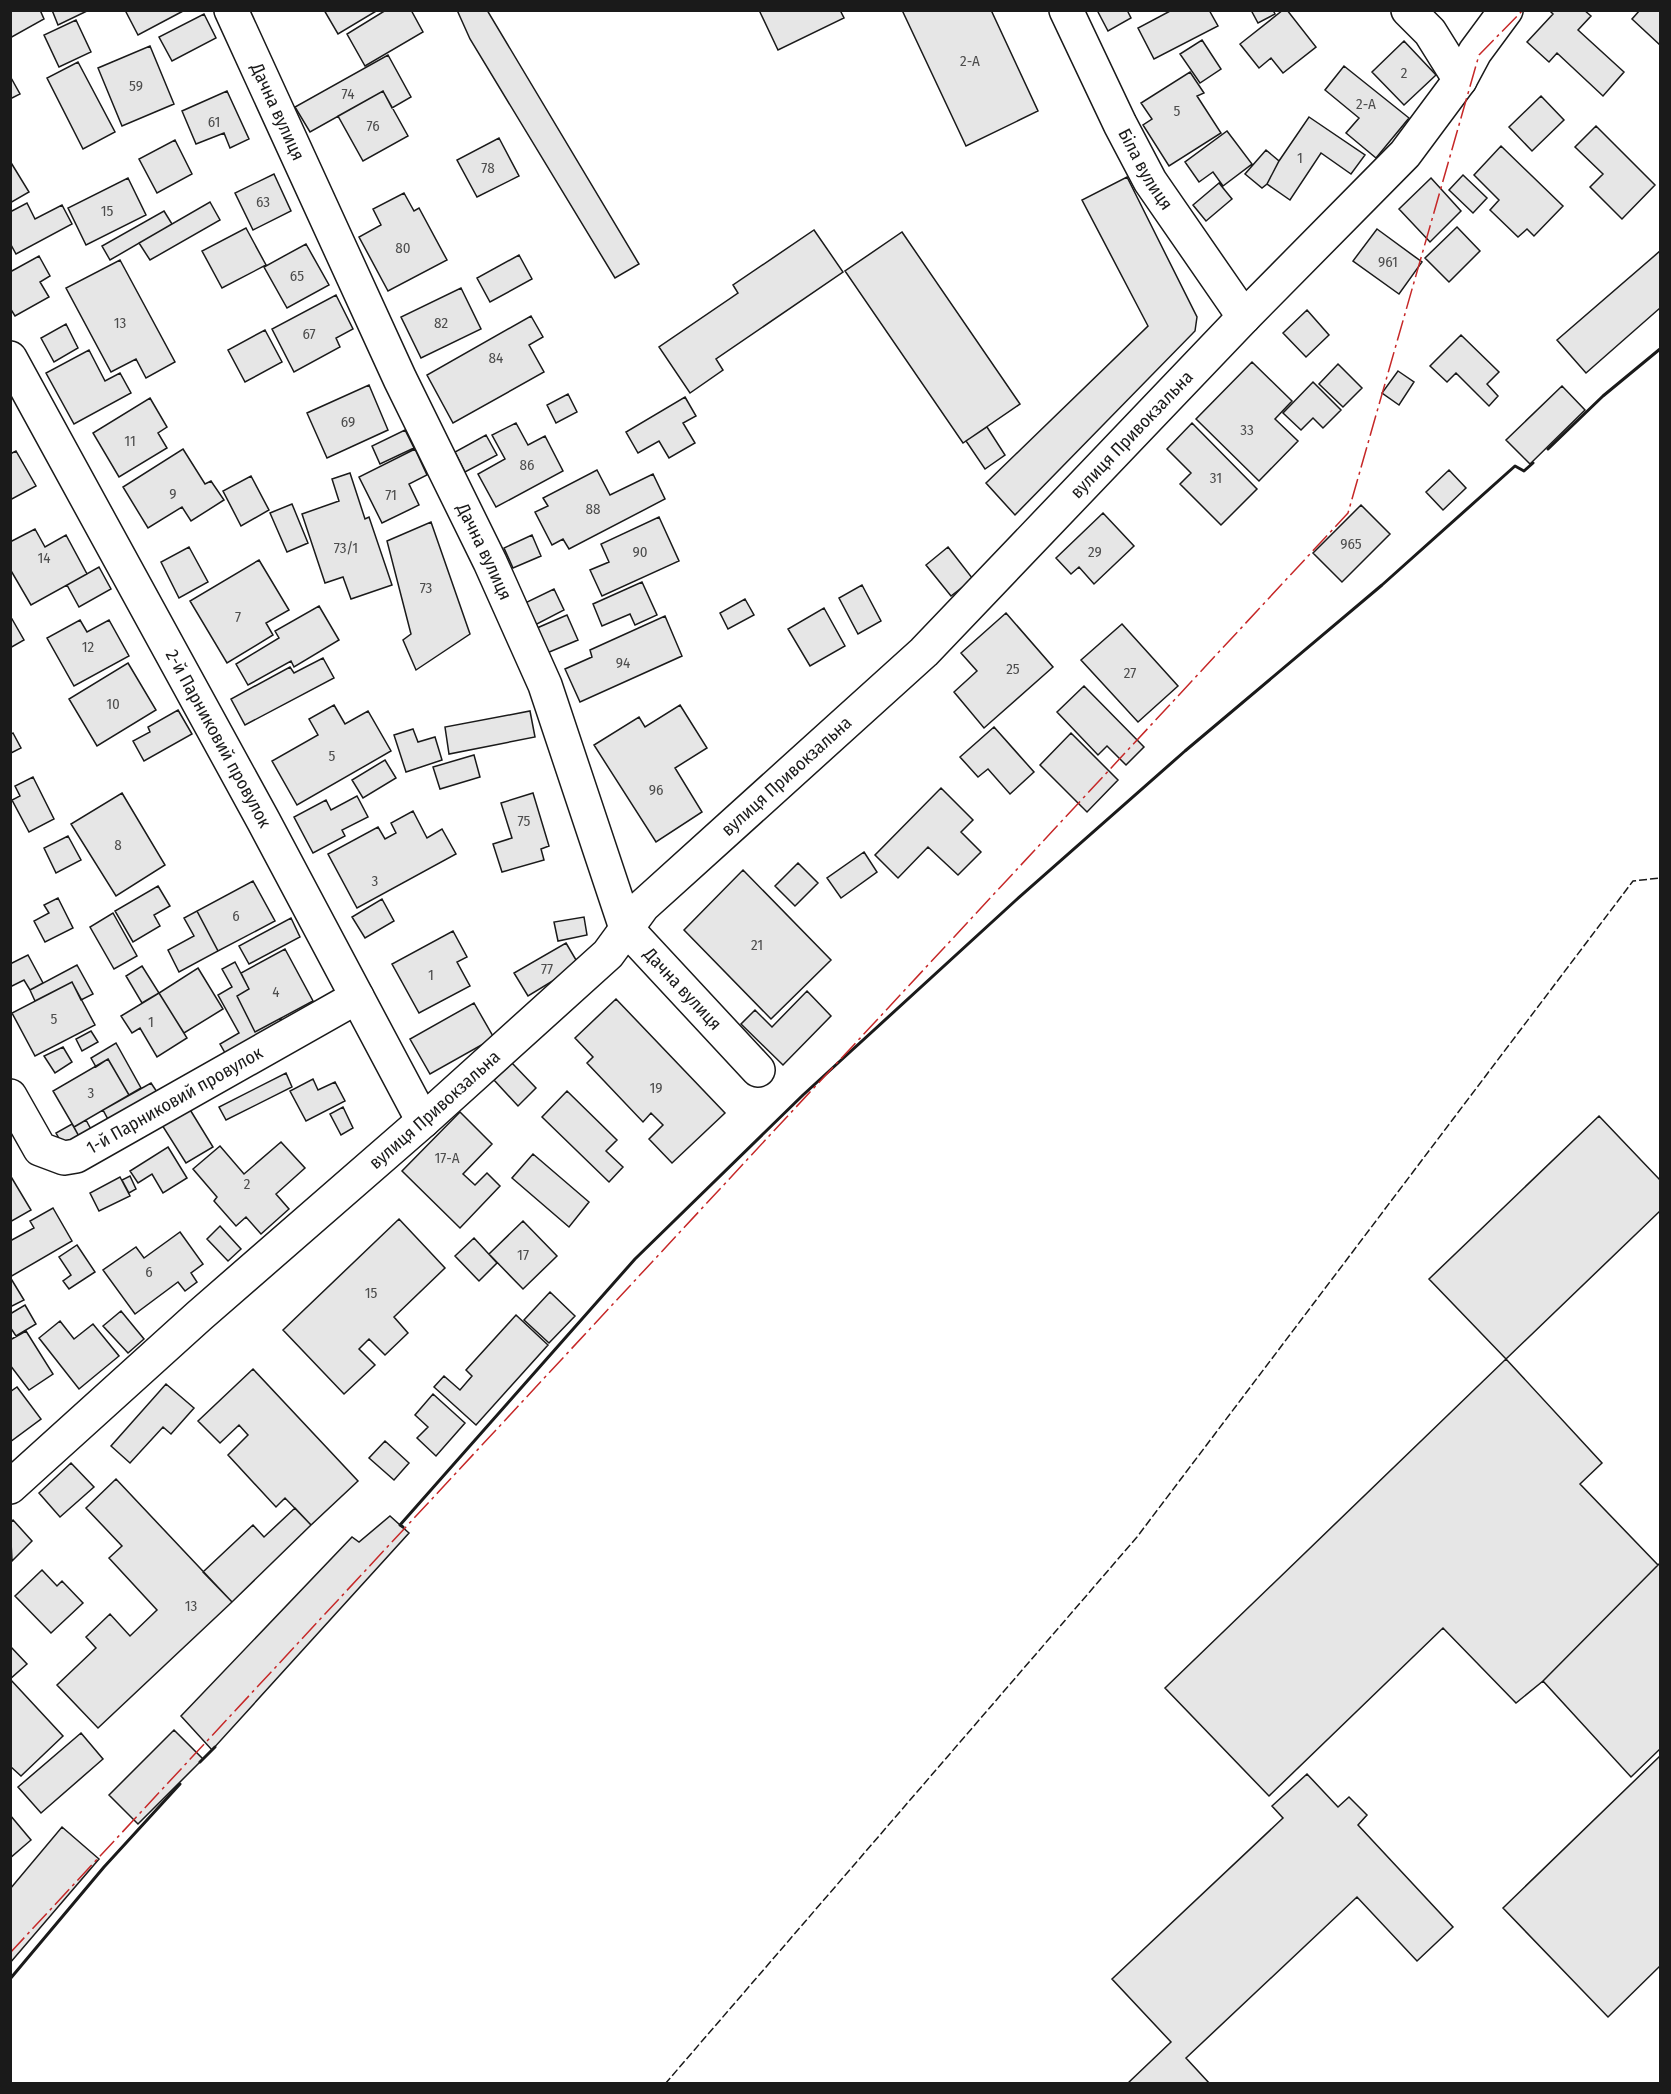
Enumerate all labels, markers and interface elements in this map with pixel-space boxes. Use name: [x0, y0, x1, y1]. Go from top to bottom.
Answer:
house number: 2-А: [960, 52, 980, 70]
street label: Дачна вулиця: [245, 59, 309, 164]
house number: 2: [1401, 64, 1408, 82]
house number: 59: [129, 77, 143, 95]
house number: 74: [342, 85, 354, 103]
house number: 2-А: [1356, 95, 1376, 113]
house number: 5: [1174, 102, 1181, 120]
house number: 61: [208, 113, 220, 131]
house number: 76: [366, 117, 380, 135]
street label: Біла вулиця: [1113, 125, 1178, 214]
house number: 1: [1297, 149, 1303, 167]
house number: 78: [481, 159, 495, 177]
house number: 63: [256, 193, 270, 211]
house number: 15: [101, 202, 113, 220]
house number: 80: [395, 239, 411, 257]
house number: 961: [1378, 253, 1398, 271]
house number: 65: [290, 267, 304, 285]
house number: 13: [114, 314, 127, 332]
house number: 82: [434, 314, 448, 332]
house number: 67: [302, 325, 316, 343]
house number: 84: [489, 349, 503, 367]
street label: вулиця Привокзальна: [1066, 366, 1198, 503]
house number: 69: [341, 413, 355, 431]
house number: 33: [1240, 421, 1254, 439]
house number: 11: [124, 432, 136, 450]
house number: 86: [520, 456, 534, 474]
house number: 31: [1210, 469, 1222, 487]
house number: 9: [169, 485, 177, 503]
house number: 71: [385, 486, 397, 504]
street label: Дачна вулиця: [451, 499, 517, 603]
house number: 88: [585, 500, 601, 518]
house number: 965: [1340, 535, 1362, 553]
house number: 73/1: [334, 539, 358, 557]
house number: 90: [632, 543, 648, 561]
house number: 29: [1088, 543, 1102, 561]
house number: 14: [37, 549, 51, 567]
house number: 73: [420, 579, 433, 597]
house number: 7: [235, 608, 241, 626]
house number: 12: [82, 638, 95, 656]
street label: 2-й Парниковий провулок: [161, 646, 276, 832]
house number: 94: [616, 654, 630, 672]
house number: 25: [1006, 660, 1020, 678]
house number: 27: [1124, 664, 1136, 682]
house number: 10: [106, 695, 120, 713]
street label: вулиця Привокзальна: [717, 712, 856, 841]
house number: 5: [329, 747, 336, 765]
house number: 96: [649, 781, 663, 799]
house number: 75: [518, 812, 530, 830]
house number: 8: [114, 836, 122, 854]
house number: 3: [372, 872, 379, 890]
house number: 6: [232, 907, 240, 925]
house number: 21: [751, 936, 763, 954]
street label: Дачна вулиця: [638, 943, 726, 1035]
house number: 77: [541, 960, 553, 978]
house number: 1: [428, 966, 434, 984]
house number: 4: [272, 983, 280, 1001]
house number: 5: [51, 1010, 58, 1028]
house number: 1: [148, 1013, 154, 1031]
street label: 1-й Парниковий провулок: [83, 1041, 267, 1159]
street label: вулиця Привокзальна: [365, 1046, 505, 1174]
house number: 19: [649, 1079, 663, 1097]
house number: 3: [88, 1084, 95, 1102]
house number: 17-А: [434, 1149, 460, 1167]
house number: 2: [244, 1175, 251, 1193]
house number: 17: [517, 1246, 529, 1264]
house number: 6: [145, 1263, 153, 1281]
house number: 15: [365, 1284, 377, 1302]
house number: 13: [185, 1597, 198, 1615]

